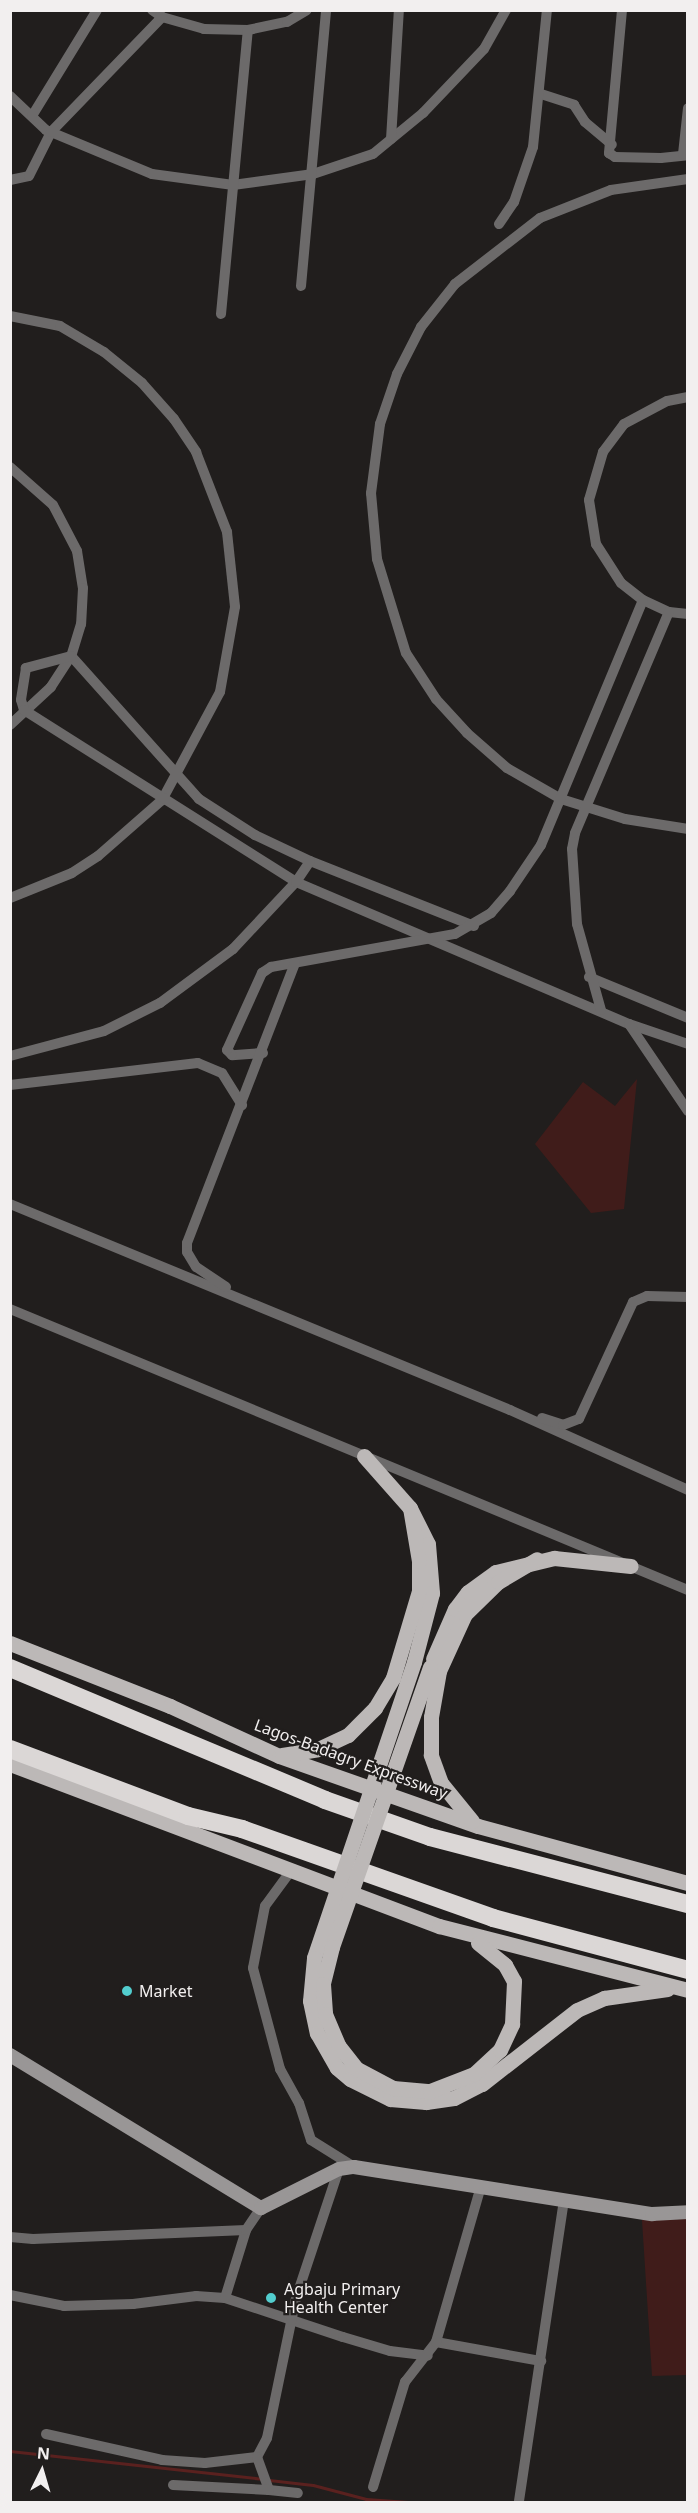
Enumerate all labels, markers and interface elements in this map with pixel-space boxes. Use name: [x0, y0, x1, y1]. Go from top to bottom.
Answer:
street label: Lagos-Badagry Expressway: [252, 1715, 450, 1803]
place label: Market: [139, 1981, 192, 2001]
marker: Market: [120, 1984, 134, 1998]
place label: Agbaju Primary Health Center: [284, 2279, 400, 2317]
marker: Agbaju Primary Health Center: [262, 2289, 280, 2307]
north arrow: [12, 2441, 72, 2501]
text: N: [36, 2442, 51, 2465]

